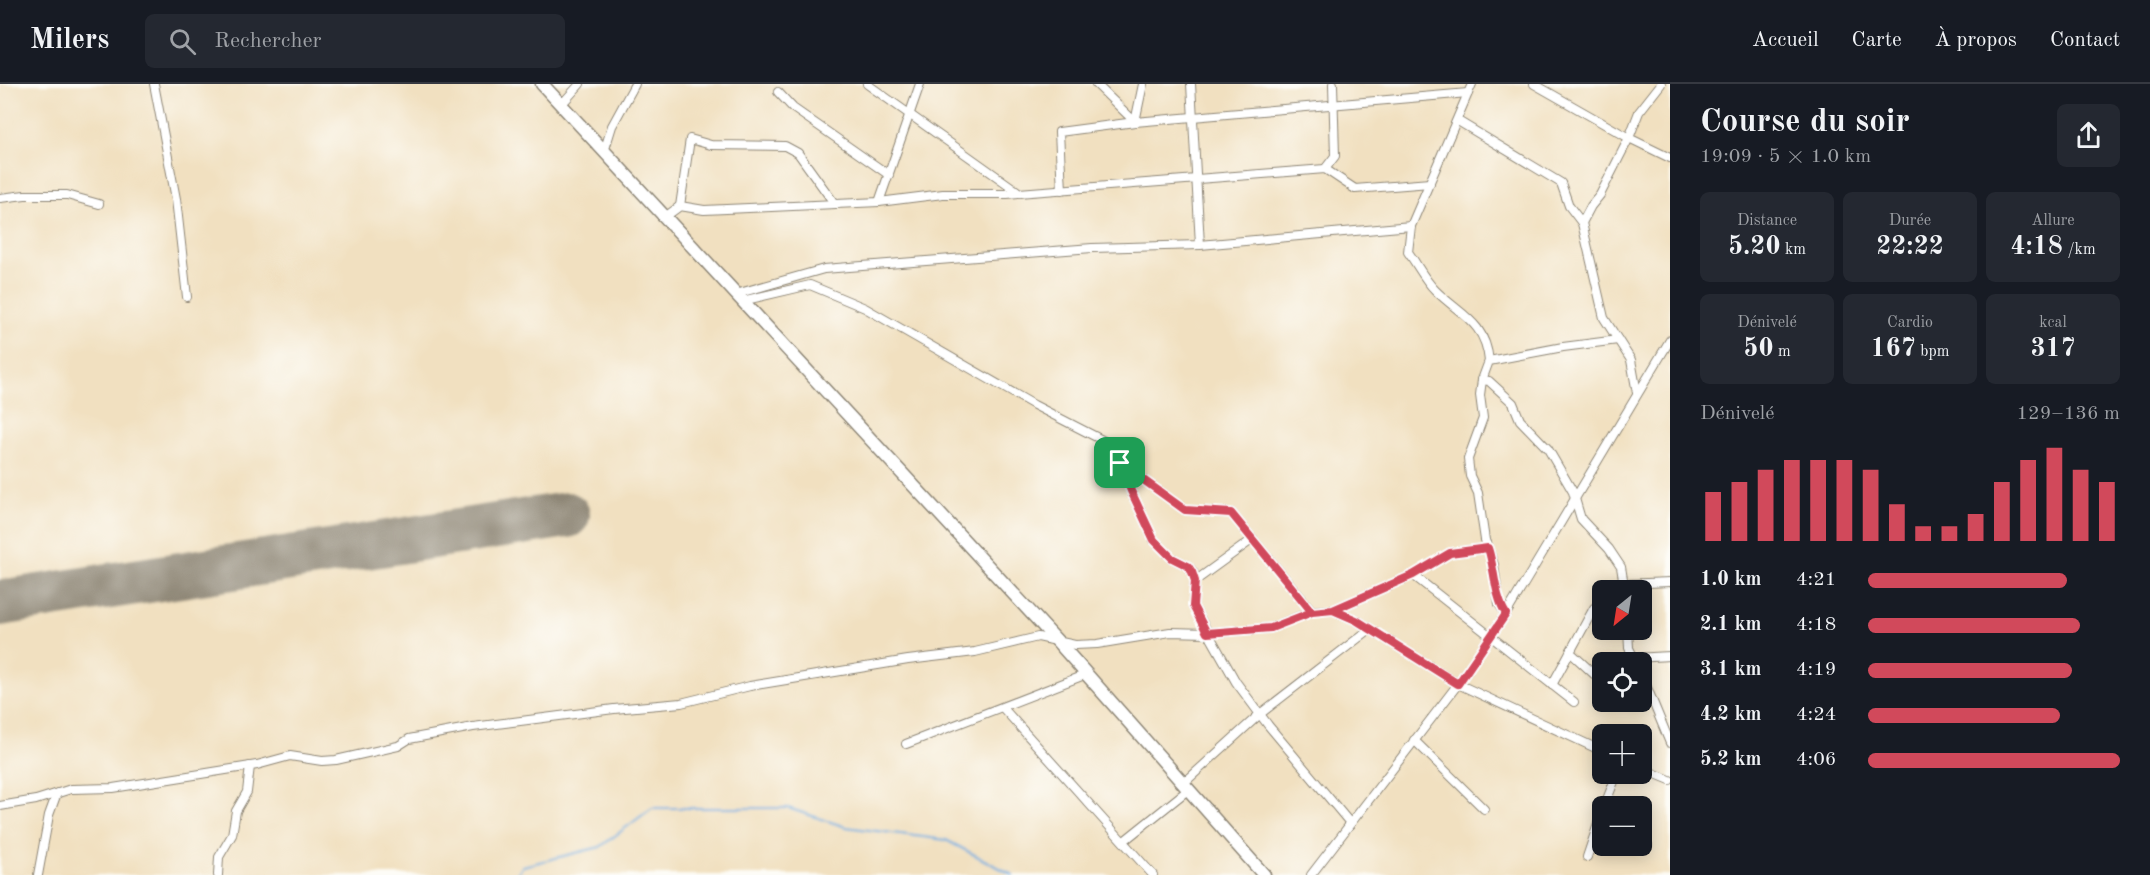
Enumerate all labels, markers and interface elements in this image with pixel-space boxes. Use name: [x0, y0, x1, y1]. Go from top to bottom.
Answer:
search box: [145, 14, 565, 68]
icon: search: [166, 25, 199, 58]
text: Milers: [30, 27, 109, 55]
text: Rechercher: [214, 30, 322, 52]
text: Accueil: [1752, 30, 1819, 51]
text: Carte: [1852, 30, 1902, 51]
text: À propos: [1935, 30, 2017, 51]
text: Contact: [2050, 30, 2120, 51]
button: share: [2057, 104, 2120, 167]
text: Course du soir: [1700, 106, 1910, 139]
text: 19:09 · 5 × 1.0 km: [1700, 147, 1871, 167]
text: Distance: [1737, 213, 1797, 229]
text: Durée: [1889, 213, 1931, 229]
text: Allure: [2031, 213, 2075, 229]
text: 5.20: [1728, 234, 1781, 260]
text: 22:22: [1876, 234, 1944, 260]
text: 4:18: [2010, 234, 2063, 260]
text: km: [1781, 242, 1806, 258]
text: /km: [2063, 242, 2096, 258]
text: Dénivelé: [1737, 315, 1797, 331]
text: Cardio: [1887, 315, 1933, 331]
text: kcal: [2039, 315, 2067, 331]
text: 50: [1743, 336, 1773, 362]
text: 167: [1871, 336, 1916, 362]
text: 317: [2030, 336, 2076, 362]
text: m: [1773, 344, 1791, 360]
text: bpm: [1916, 344, 1949, 360]
text: Dénivelé: [1700, 404, 1774, 424]
text: 129–136 m: [2017, 404, 2120, 424]
pin: [1094, 437, 1145, 488]
icon: arrive: [1103, 446, 1136, 479]
text: 1.0 km: [1700, 570, 1762, 590]
text: 4:21: [1796, 570, 1836, 590]
north arrow: [1592, 580, 1652, 640]
map controls: [1592, 580, 1652, 856]
text: 2.1 km: [1700, 615, 1762, 635]
text: 4:18: [1796, 615, 1836, 635]
button: locate: [1592, 652, 1652, 712]
text: 3.1 km: [1700, 660, 1762, 680]
text: 4:19: [1796, 660, 1836, 680]
text: 4.2 km: [1700, 705, 1762, 725]
text: 4:24: [1796, 705, 1836, 725]
button: +: [1592, 724, 1652, 784]
text: 5.2 km: [1700, 750, 1762, 770]
text: 4:06: [1796, 750, 1836, 770]
button: −: [1592, 796, 1652, 856]

